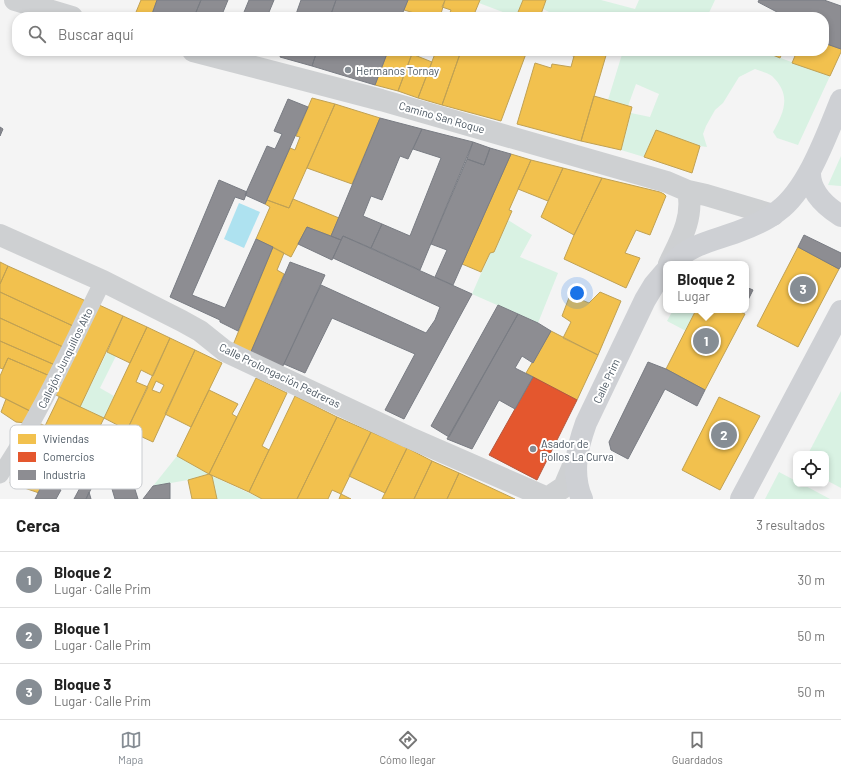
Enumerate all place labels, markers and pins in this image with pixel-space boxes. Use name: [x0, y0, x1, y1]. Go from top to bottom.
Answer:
place label: Hermanos Tornay: [356, 64, 439, 77]
marker: Hermanos Tornay: [343, 65, 353, 75]
pin: 3: [790, 274, 816, 304]
pin: 1: [693, 326, 719, 356]
pin: 2: [711, 420, 737, 450]
place label: Asador de Pollos La Curva: [541, 437, 614, 463]
marker: Asador de Pollos La Curva: [528, 444, 538, 454]

